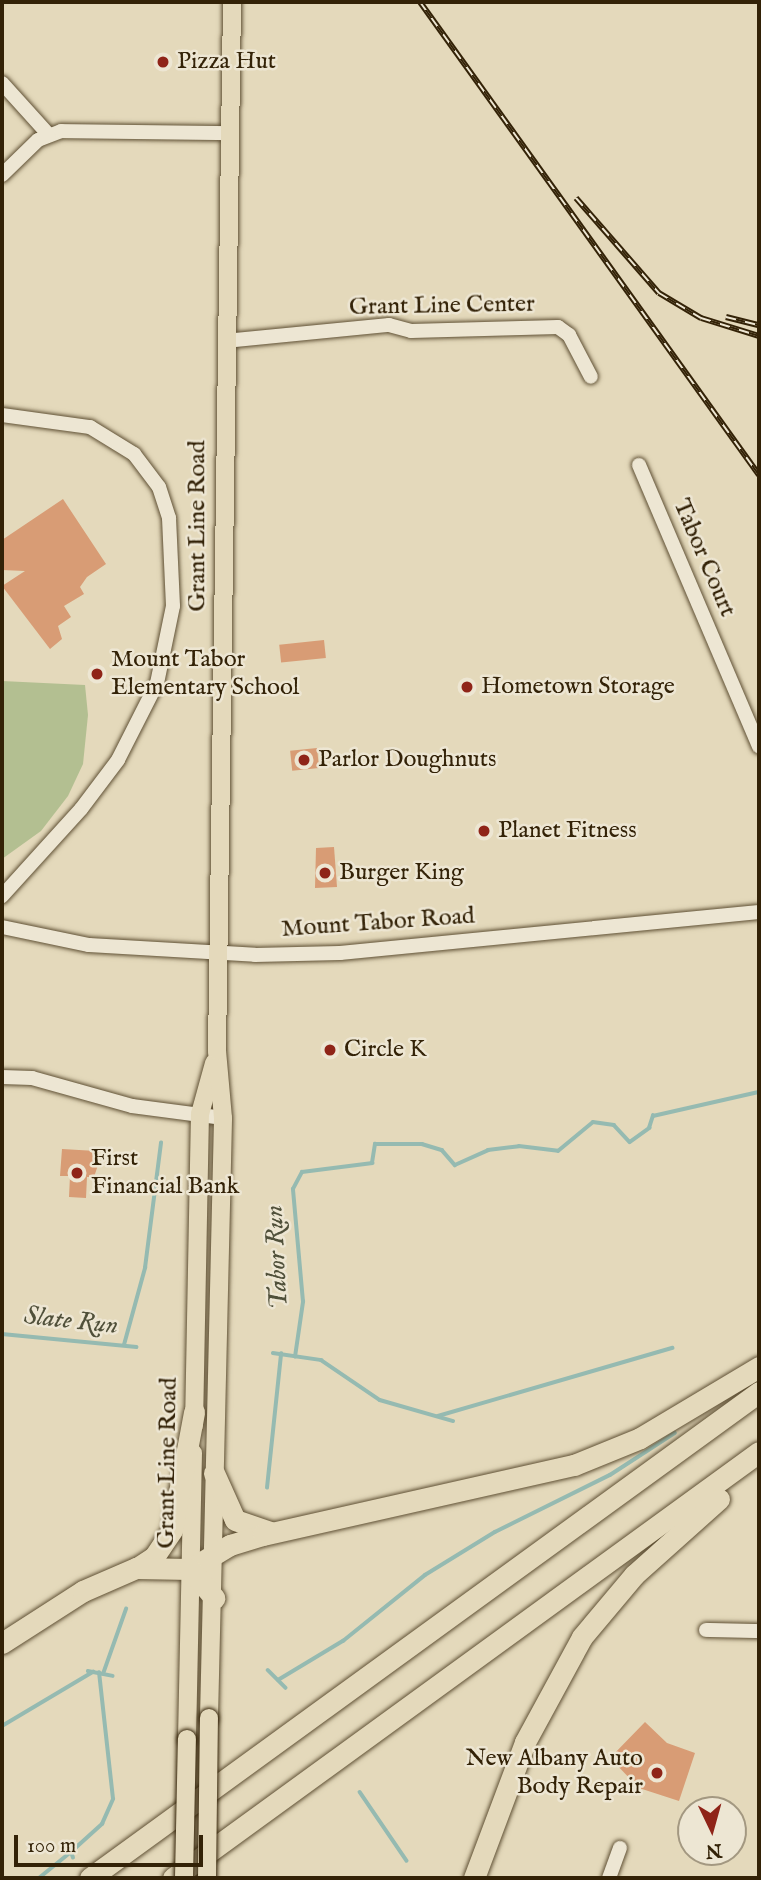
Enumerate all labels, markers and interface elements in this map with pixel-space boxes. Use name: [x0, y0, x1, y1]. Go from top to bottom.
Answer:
place label: Pizza Hut: [177, 48, 276, 76]
marker: Pizza Hut: [155, 54, 171, 70]
street label: Grant Line Center: [349, 290, 535, 322]
street label: Grant Line Road: [184, 440, 212, 612]
street label: Tabor Court: [666, 495, 742, 621]
place label: Mount Tabor Elementary School: [111, 646, 299, 702]
marker: Mount Tabor Elementary School: [89, 666, 105, 682]
place label: Hometown Storage: [481, 673, 675, 701]
marker: Hometown Storage: [459, 679, 475, 695]
place label: Parlor Doughnuts: [318, 746, 496, 774]
marker: Parlor Doughnuts: [296, 752, 312, 768]
place label: Planet Fitness: [498, 817, 637, 845]
marker: Planet Fitness: [476, 823, 492, 839]
place label: Burger King: [339, 859, 464, 887]
marker: Burger King: [317, 865, 333, 881]
street label: Mount Tabor Road: [280, 902, 476, 944]
place label: Circle K: [344, 1036, 427, 1064]
marker: Circle K: [322, 1042, 338, 1058]
place label: First Financial Bank: [91, 1145, 239, 1201]
marker: First Financial Bank: [69, 1165, 85, 1181]
water label: Tabor Run: [259, 1204, 295, 1310]
water label: Slate Run: [22, 1301, 120, 1341]
street label: Grant Line Road: [152, 1377, 184, 1549]
place label: New Albany Auto Body Repair: [465, 1745, 643, 1801]
marker: New Albany Auto Body Repair: [649, 1765, 665, 1781]
north arrow: [677, 1796, 747, 1866]
scale bar: [18, 1820, 206, 1864]
text: 100 m: [27, 1833, 76, 1860]
text: N: [704, 1837, 723, 1863]

